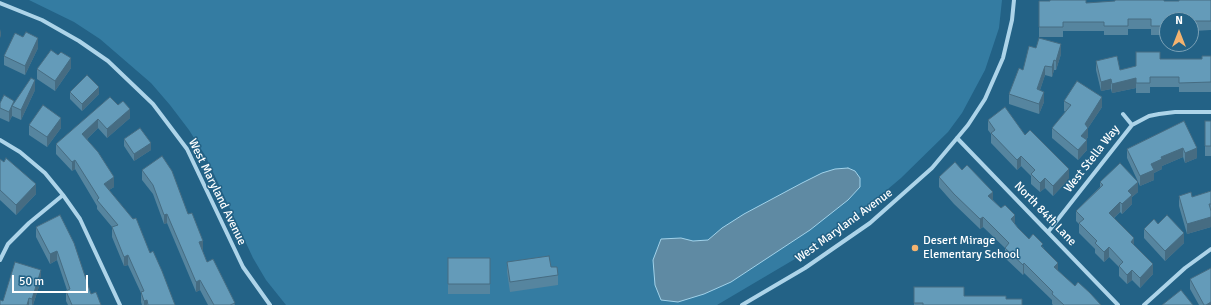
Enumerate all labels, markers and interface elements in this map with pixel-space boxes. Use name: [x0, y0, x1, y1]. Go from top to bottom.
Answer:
north arrow: [1159, 12, 1199, 52]
text: N: [1175, 14, 1183, 27]
street label: West Stella Way: [1061, 122, 1123, 196]
street label: West Maryland Avenue: [185, 136, 249, 248]
street label: North 84th Lane: [1011, 179, 1079, 249]
street label: West Maryland Avenue: [793, 186, 895, 266]
place label: Desert Mirage Elementary School: [923, 234, 1019, 262]
marker: Desert Mirage Elementary School: [910, 243, 920, 253]
scale bar: [14, 267, 90, 293]
text: 50 m: [19, 274, 44, 289]

